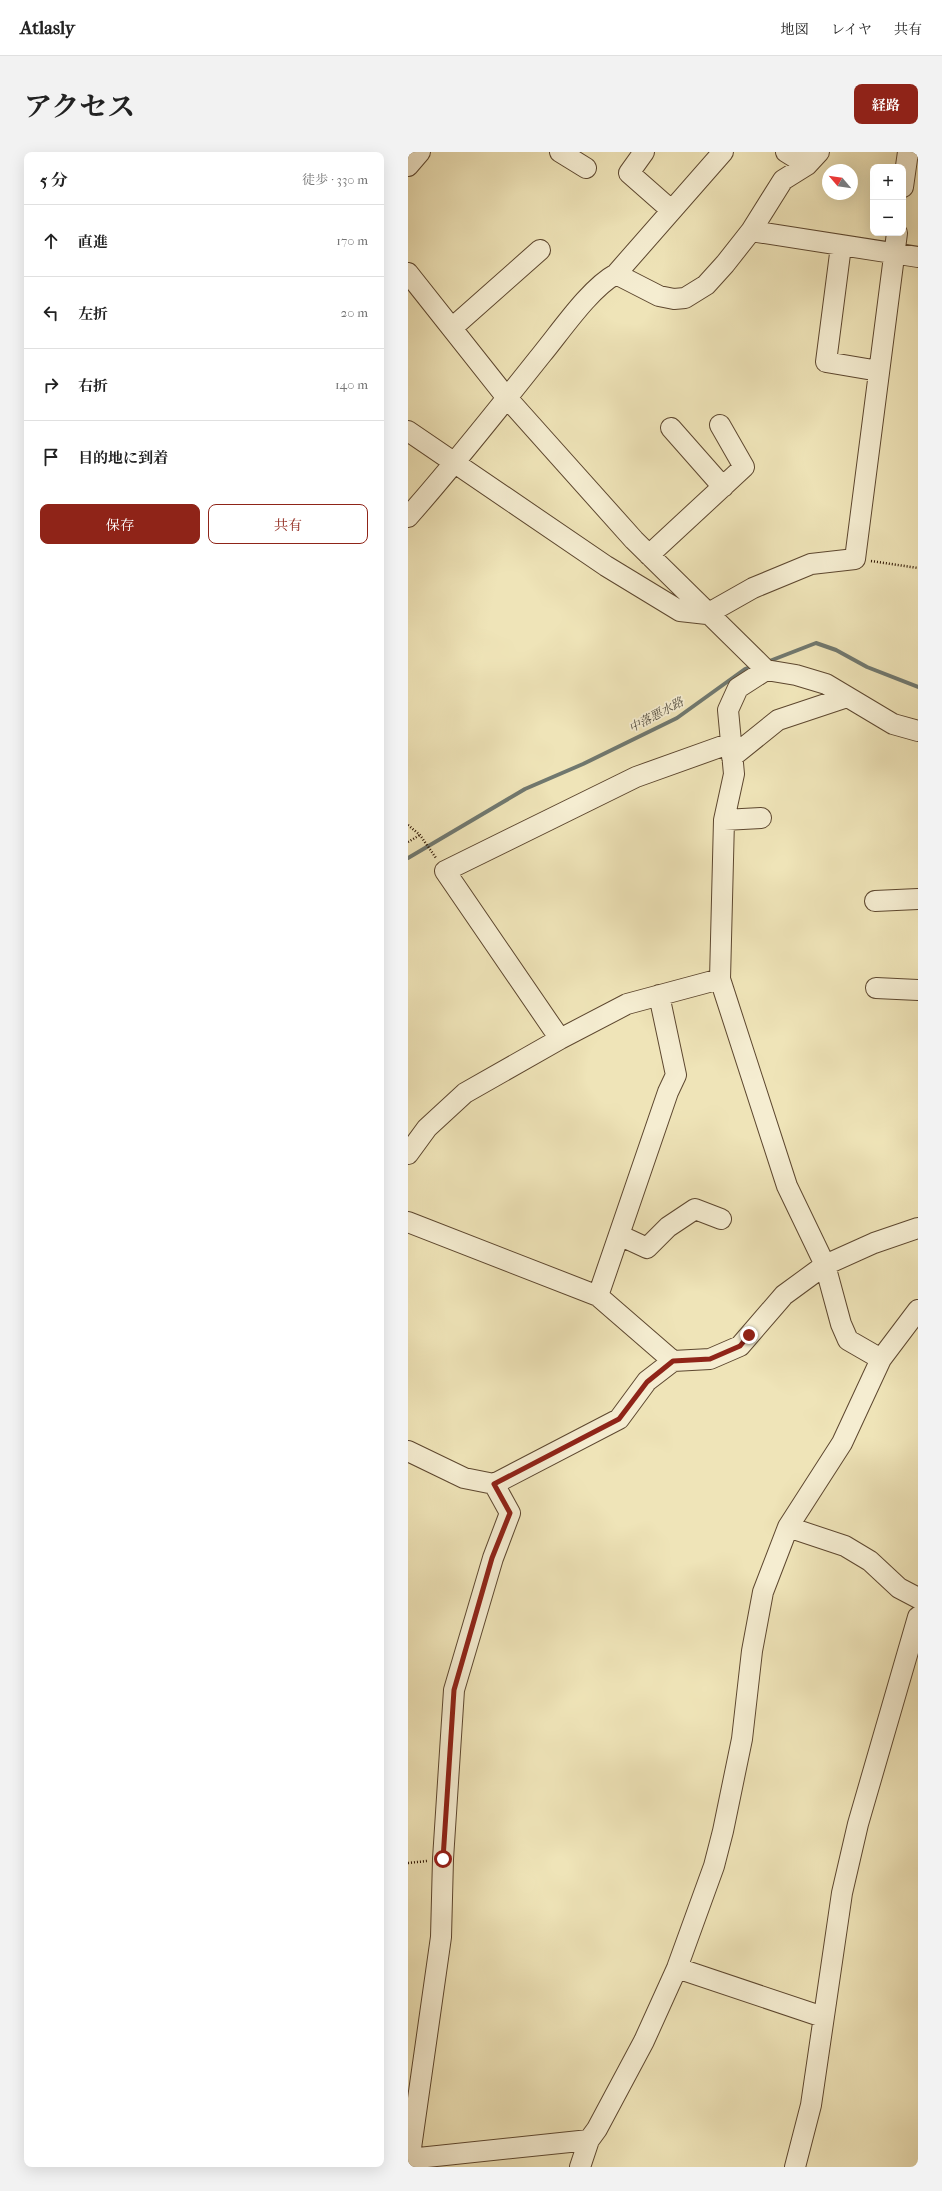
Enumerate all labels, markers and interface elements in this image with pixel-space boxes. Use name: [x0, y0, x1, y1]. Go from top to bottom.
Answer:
text: Atlasly: [20, 17, 75, 39]
text: 地図: [781, 21, 809, 38]
text: レイヤ: [831, 21, 872, 38]
text: 共有: [894, 21, 922, 38]
button: 経路: [854, 84, 918, 124]
text: アクセス: [24, 90, 135, 123]
north arrow: [822, 164, 858, 200]
map controls: [870, 164, 906, 236]
button: +: [870, 164, 906, 200]
text: 5 分: [40, 170, 68, 190]
text: 徒歩 · 330 m: [302, 172, 368, 187]
button: −: [870, 200, 906, 236]
icon: ahead: [40, 230, 62, 252]
text: 直進: [78, 233, 108, 251]
text: 170 m: [336, 233, 368, 248]
icon: left: [40, 302, 62, 324]
text: 左折: [78, 305, 108, 323]
text: 20 m: [341, 305, 368, 320]
icon: right: [40, 374, 62, 396]
text: 右折: [78, 377, 108, 395]
text: 140 m: [335, 377, 368, 392]
icon: arrive: [40, 446, 62, 468]
text: 目的地に到着: [78, 449, 168, 467]
button: 保存: [40, 504, 200, 544]
button: 共有: [208, 504, 368, 544]
water label: 中落悪水路: [626, 694, 687, 735]
route end: [740, 1326, 758, 1344]
route start: [434, 1850, 452, 1868]

